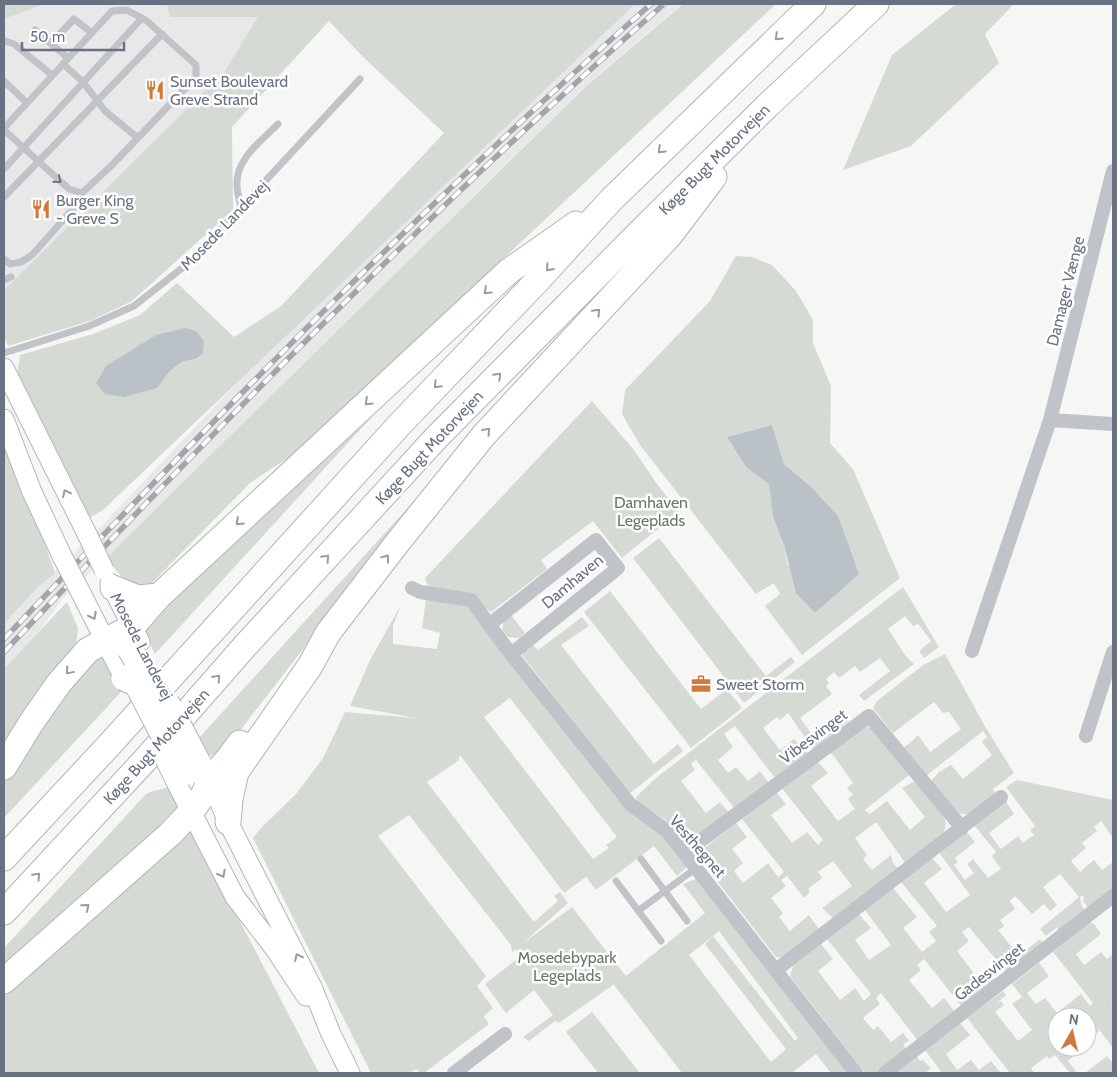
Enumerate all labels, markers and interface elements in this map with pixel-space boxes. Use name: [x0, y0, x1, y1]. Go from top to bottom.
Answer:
scale bar: [22, 20, 125, 52]
text: 50 m: [30, 28, 65, 46]
one-way arrow: [775, 31, 784, 40]
place label: Sunset Boulevard Greve Strand: [170, 72, 288, 109]
restaurant icon: Sunset Boulevard Greve Strand: [144, 79, 166, 101]
street label: Køge Bugt Motorvejen: [655, 100, 774, 219]
one-way arrow: [658, 145, 667, 154]
one-way arrow: [53, 174, 62, 183]
street label: Mosede Landevej: [177, 176, 272, 274]
place label: Burger King - Greve S: [56, 191, 134, 228]
restaurant icon: Burger King - Greve S: [30, 198, 52, 220]
street label: Damager Vænge: [1043, 234, 1088, 348]
one-way arrow: [546, 263, 555, 272]
one-way arrow: [483, 285, 492, 294]
one-way arrow: [591, 308, 600, 317]
one-way arrow: [492, 373, 501, 382]
one-way arrow: [434, 380, 443, 389]
street label: Køge Bugt Motorvejen: [372, 386, 487, 508]
one-way arrow: [364, 396, 373, 405]
one-way arrow: [481, 428, 490, 437]
one-way arrow: [62, 489, 72, 498]
park label: Damhaven Legeplads: [614, 493, 688, 530]
one-way arrow: [235, 516, 244, 525]
street label: Damhaven: [538, 550, 607, 612]
one-way arrow: [320, 554, 329, 563]
one-way arrow: [380, 555, 388, 564]
street label: Mosede Landevej: [106, 589, 177, 703]
one-way arrow: [87, 610, 97, 619]
one-way arrow: [66, 666, 75, 675]
office icon: Sweet Storm: [690, 673, 712, 695]
one-way arrow: [211, 675, 220, 684]
place label: Sweet Storm: [716, 675, 804, 694]
street label: Køge Bugt Motorvejen: [99, 685, 213, 808]
street label: Vibesvinget: [776, 705, 851, 768]
street label: Vesthegnet: [665, 811, 730, 882]
one-way arrow: [216, 868, 226, 877]
one-way arrow: [31, 873, 40, 882]
one-way arrow: [81, 904, 90, 913]
street label: Gadesvinget: [950, 938, 1029, 1005]
park label: Mosedebypark Legeplads: [517, 948, 617, 985]
one-way arrow: [294, 953, 304, 962]
north arrow: [1047, 1007, 1097, 1057]
text: N: [1068, 1010, 1080, 1029]

